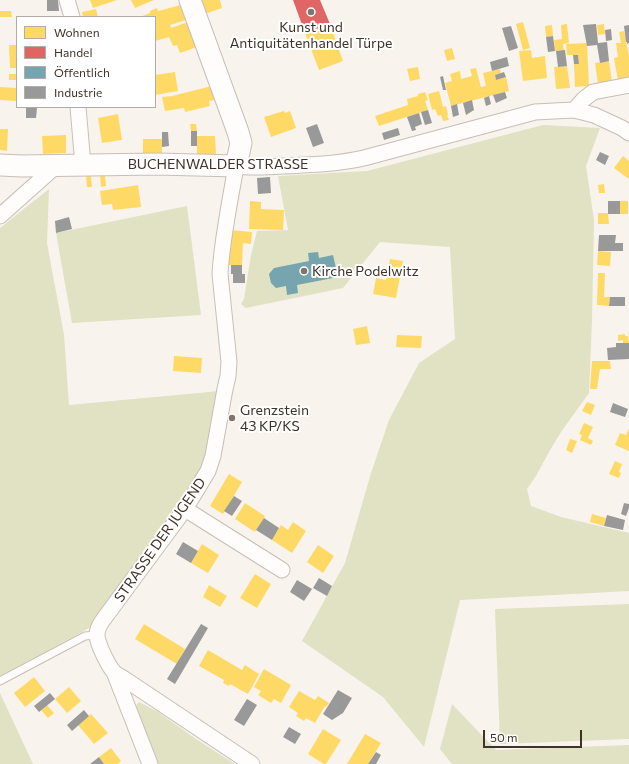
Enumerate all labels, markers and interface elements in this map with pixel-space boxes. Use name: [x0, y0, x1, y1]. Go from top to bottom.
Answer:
marker: Kunst und Antiquitätenhandel Türpe: [306, 7, 316, 17]
legend: [16, 16, 156, 108]
place label: Kunst und Antiquitätenhandel Türpe: [230, 19, 392, 52]
text: Wohnen: [54, 25, 100, 39]
text: Handel: [54, 45, 92, 59]
text: Öffentlich: [54, 65, 110, 79]
text: Industrie: [54, 85, 102, 99]
street label: BUCHENWALDER STRASSE: [128, 156, 308, 172]
place label: Kirche Podelwitz: [312, 263, 419, 279]
marker: Kirche Podelwitz: [299, 266, 309, 276]
place label: Grenzstein 43 KP/KS: [240, 402, 309, 434]
marker: Grenzstein 43 KP/KS: [227, 413, 237, 423]
street label: STRASSE DER JUGEND: [111, 475, 209, 605]
scale bar: [485, 722, 584, 748]
text: 50 m: [490, 730, 518, 744]

